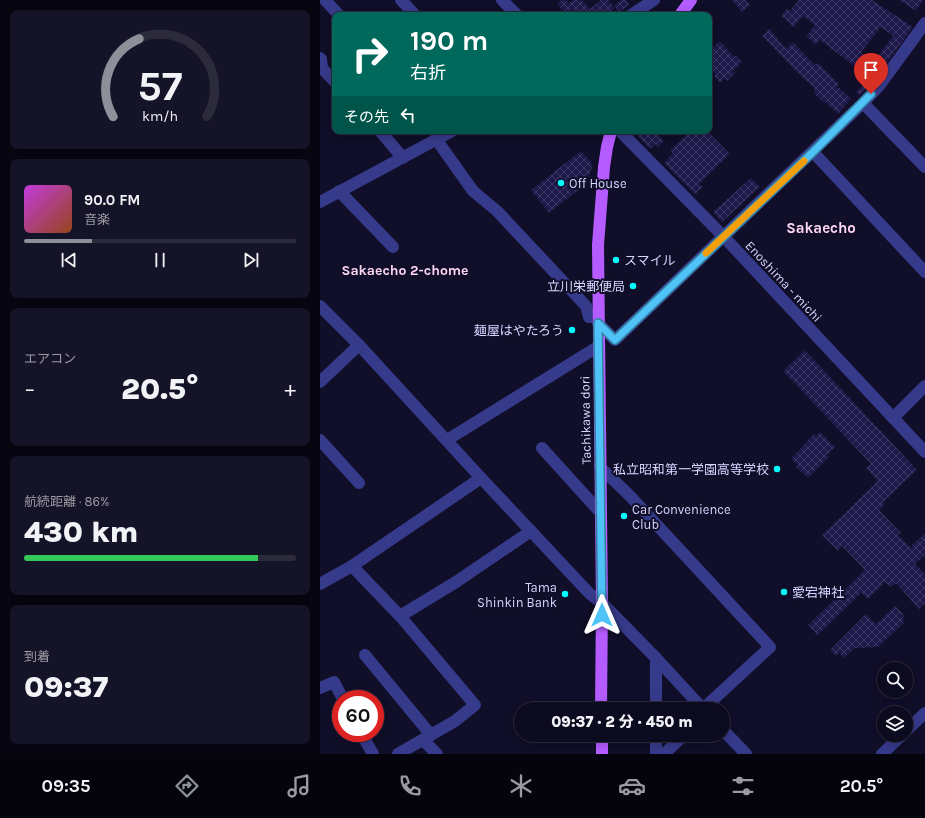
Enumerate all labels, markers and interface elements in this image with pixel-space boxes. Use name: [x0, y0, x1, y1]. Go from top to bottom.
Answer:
text: 190 m: [410, 24, 488, 57]
icon: right: [344, 28, 396, 80]
pin: [854, 53, 888, 94]
icon: arrive: [860, 59, 882, 81]
text: 57: [138, 62, 182, 110]
text: 右折: [410, 62, 446, 84]
icon: left: [397, 104, 419, 126]
text: km/h: [142, 108, 178, 125]
text: その先: [344, 108, 389, 126]
place label: Off House: [569, 176, 627, 191]
marker: Off House: [556, 178, 566, 188]
text: 90.0 FM: [84, 191, 140, 209]
text: 音楽: [84, 212, 110, 227]
district label: Sakaecho: [786, 219, 856, 237]
street label: Enoshima - michi: [742, 238, 825, 325]
icon: previous: [58, 249, 80, 271]
icon: pause: [149, 249, 171, 271]
icon: next: [240, 249, 262, 271]
place label: スマイル: [624, 253, 676, 268]
marker: スマイル: [611, 255, 621, 265]
district label: Sakaecho 2-chome: [341, 262, 469, 279]
place label: 立川栄郵便局: [547, 279, 625, 294]
marker: 立川栄郵便局: [628, 281, 638, 291]
place label: 麺屋はやたろう: [474, 323, 564, 338]
marker: 麺屋はやたろう: [567, 325, 577, 335]
text: エアコン: [24, 351, 76, 366]
text: 20.5°: [121, 371, 199, 407]
text: −: [24, 376, 36, 402]
text: +: [284, 376, 296, 402]
street label: Tachikawa dori: [577, 376, 594, 464]
place label: 私立昭和第一学園高等学校: [613, 462, 769, 477]
marker: 私立昭和第一学園高等学校: [772, 464, 782, 474]
text: 航続距離 · 86%: [24, 494, 109, 509]
place label: Car Convenience Club: [632, 502, 731, 532]
marker: Car Convenience Club: [619, 511, 629, 521]
text: 430 km: [24, 514, 138, 550]
place label: Tama Shinkin Bank: [477, 580, 557, 610]
place label: 愛宕神社: [792, 585, 844, 600]
marker: 愛宕神社: [779, 587, 789, 597]
marker: Tama Shinkin Bank: [560, 589, 570, 599]
position arrow: [581, 594, 623, 636]
text: 到着: [24, 649, 50, 664]
map controls: [877, 662, 913, 742]
button: search: [877, 662, 913, 698]
text: 09:37: [24, 669, 108, 705]
speed limit sign: 60: [332, 690, 384, 742]
button: layers: [877, 706, 913, 742]
text: 09:37 · 2 分 · 450 m: [551, 713, 693, 731]
icon: directions: [173, 772, 201, 800]
icon: music: [285, 772, 313, 800]
icon: phone: [396, 772, 424, 800]
icon: climate: [507, 772, 535, 800]
icon: car: [618, 772, 646, 800]
icon: filters: [729, 772, 757, 800]
text: 09:35: [42, 775, 90, 797]
text: 20.5°: [840, 775, 883, 797]

